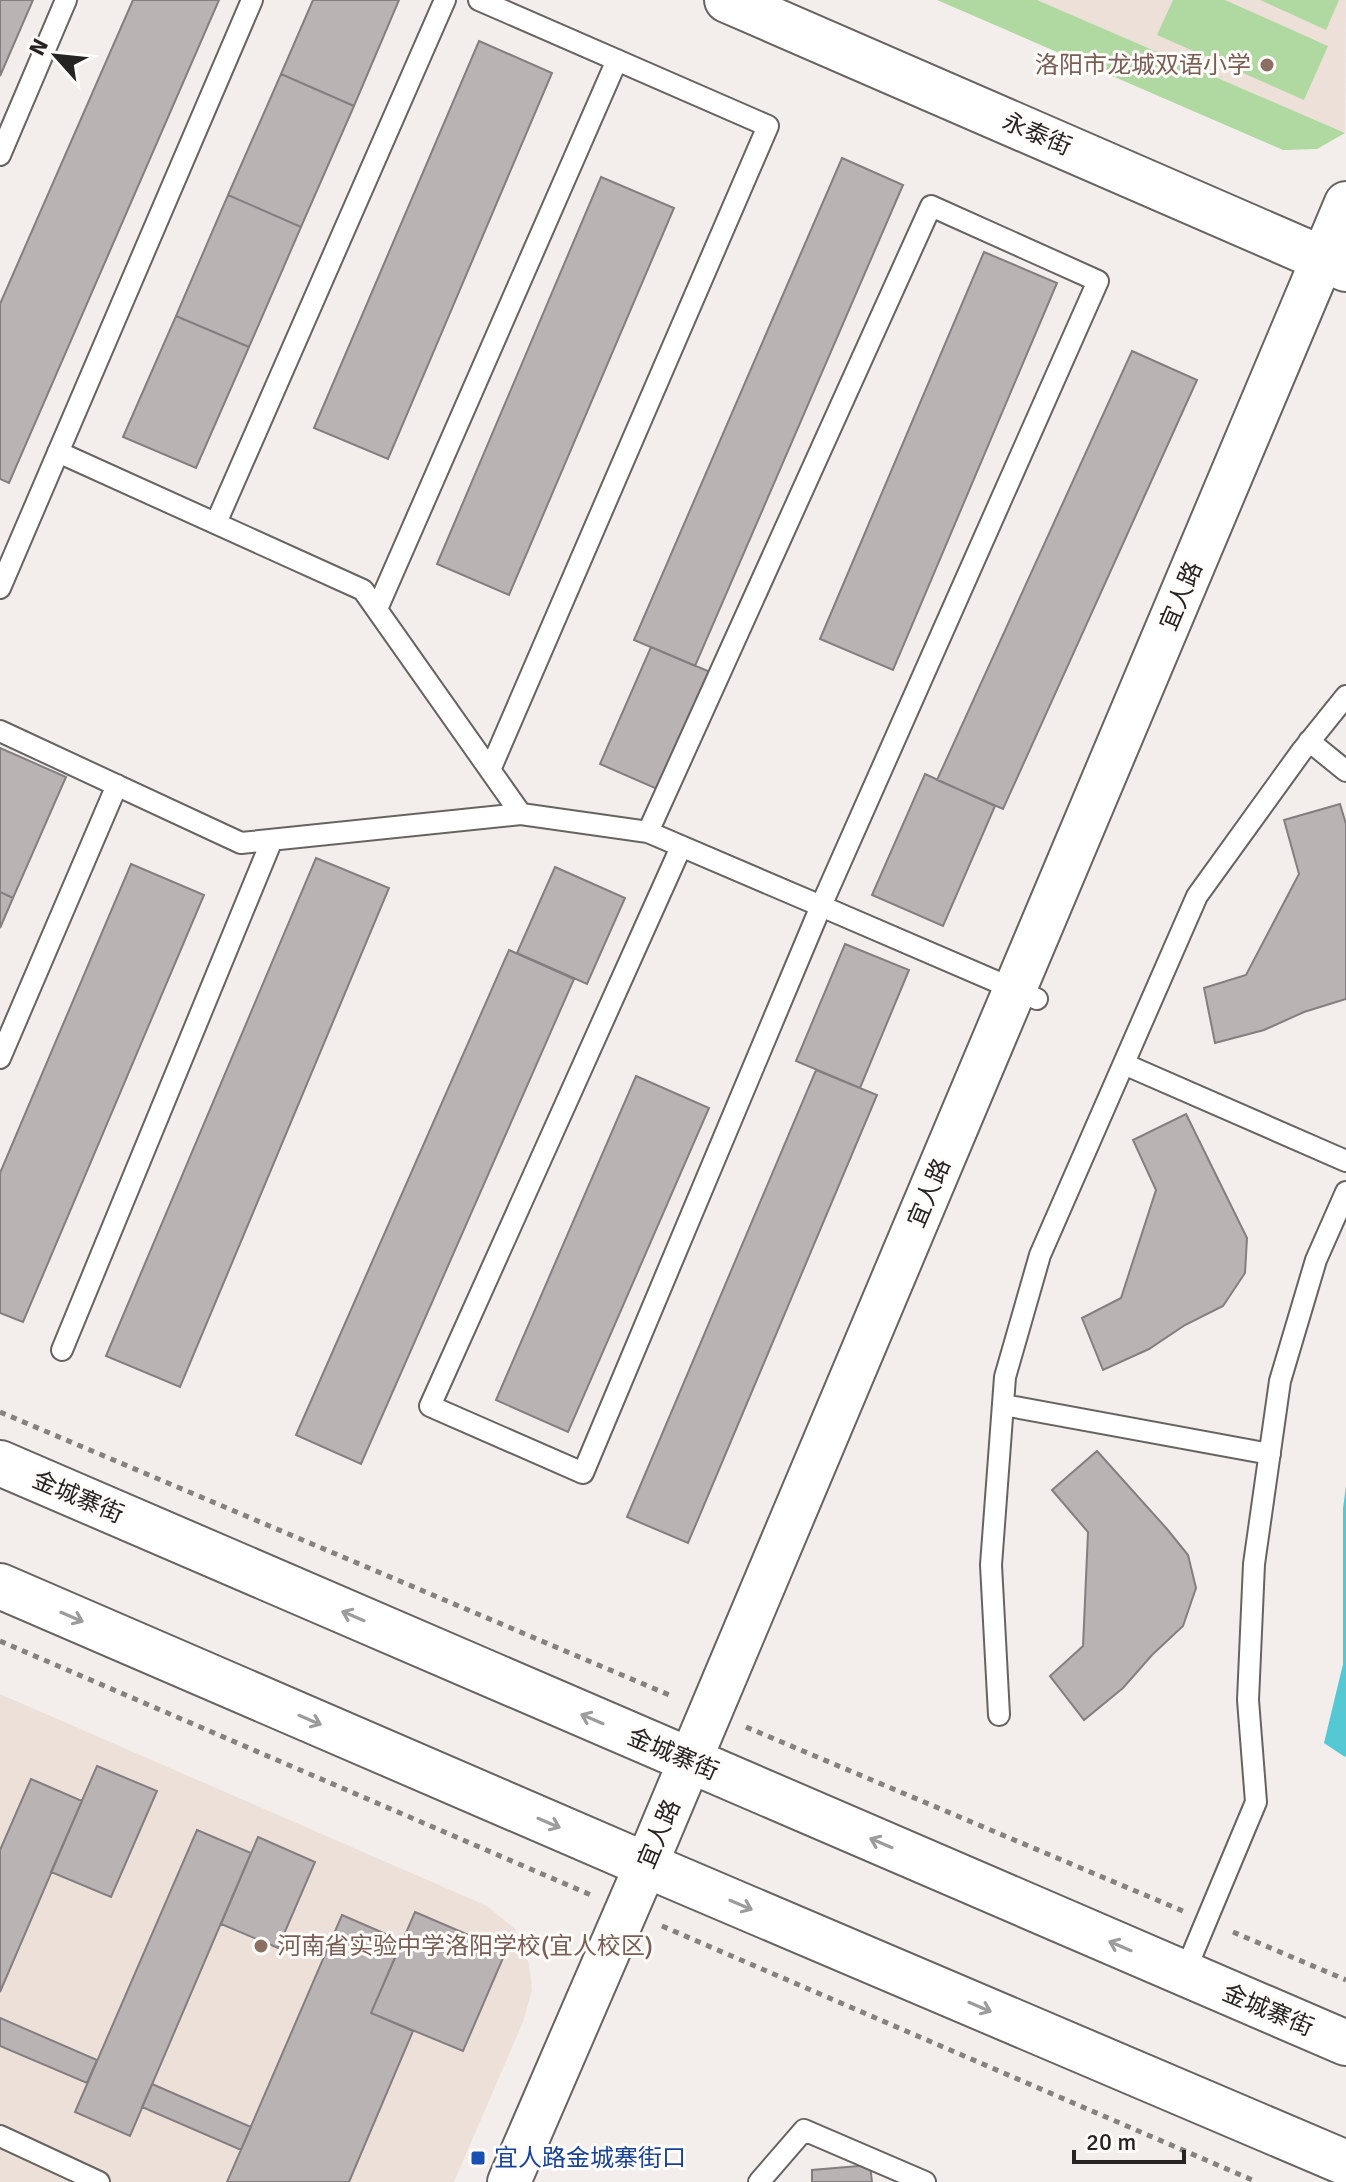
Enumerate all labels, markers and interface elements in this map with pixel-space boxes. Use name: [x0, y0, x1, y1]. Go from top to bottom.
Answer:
north arrow: [16, 16, 96, 96]
text: N: [23, 34, 54, 60]
place label: 洛阳市龙城双语小学: [1035, 50, 1251, 80]
marker: 洛阳市龙城双语小学: [1258, 56, 1276, 74]
street label: 永泰街: [998, 106, 1076, 162]
street label: 宜人路: [1153, 557, 1209, 635]
street label: 宜人路: [901, 1154, 957, 1232]
street label: 金城寨街: [28, 1464, 128, 1530]
one-way arrow: [341, 1607, 366, 1622]
one-way arrow: [59, 1610, 83, 1625]
one-way arrow: [580, 1710, 605, 1725]
one-way arrow: [297, 1713, 322, 1728]
street label: 金城寨街: [623, 1721, 723, 1787]
street label: 宜人路: [631, 1795, 687, 1873]
one-way arrow: [536, 1817, 561, 1832]
one-way arrow: [869, 1835, 894, 1850]
one-way arrow: [728, 1899, 753, 1914]
place label: 河南省实验中学洛阳学校(宜人校区): [277, 1931, 653, 1961]
marker: 河南省实验中学洛阳学校(宜人校区): [252, 1937, 270, 1955]
one-way arrow: [1108, 1938, 1133, 1953]
street label: 金城寨街: [1218, 1977, 1318, 2043]
one-way arrow: [967, 2001, 992, 2016]
scale bar: [1074, 2114, 1184, 2164]
text: 20 m: [1086, 2127, 1136, 2157]
place label: 宜人路金城寨街口: [494, 2143, 686, 2173]
marker: 宜人路金城寨街口: [469, 2149, 487, 2167]

